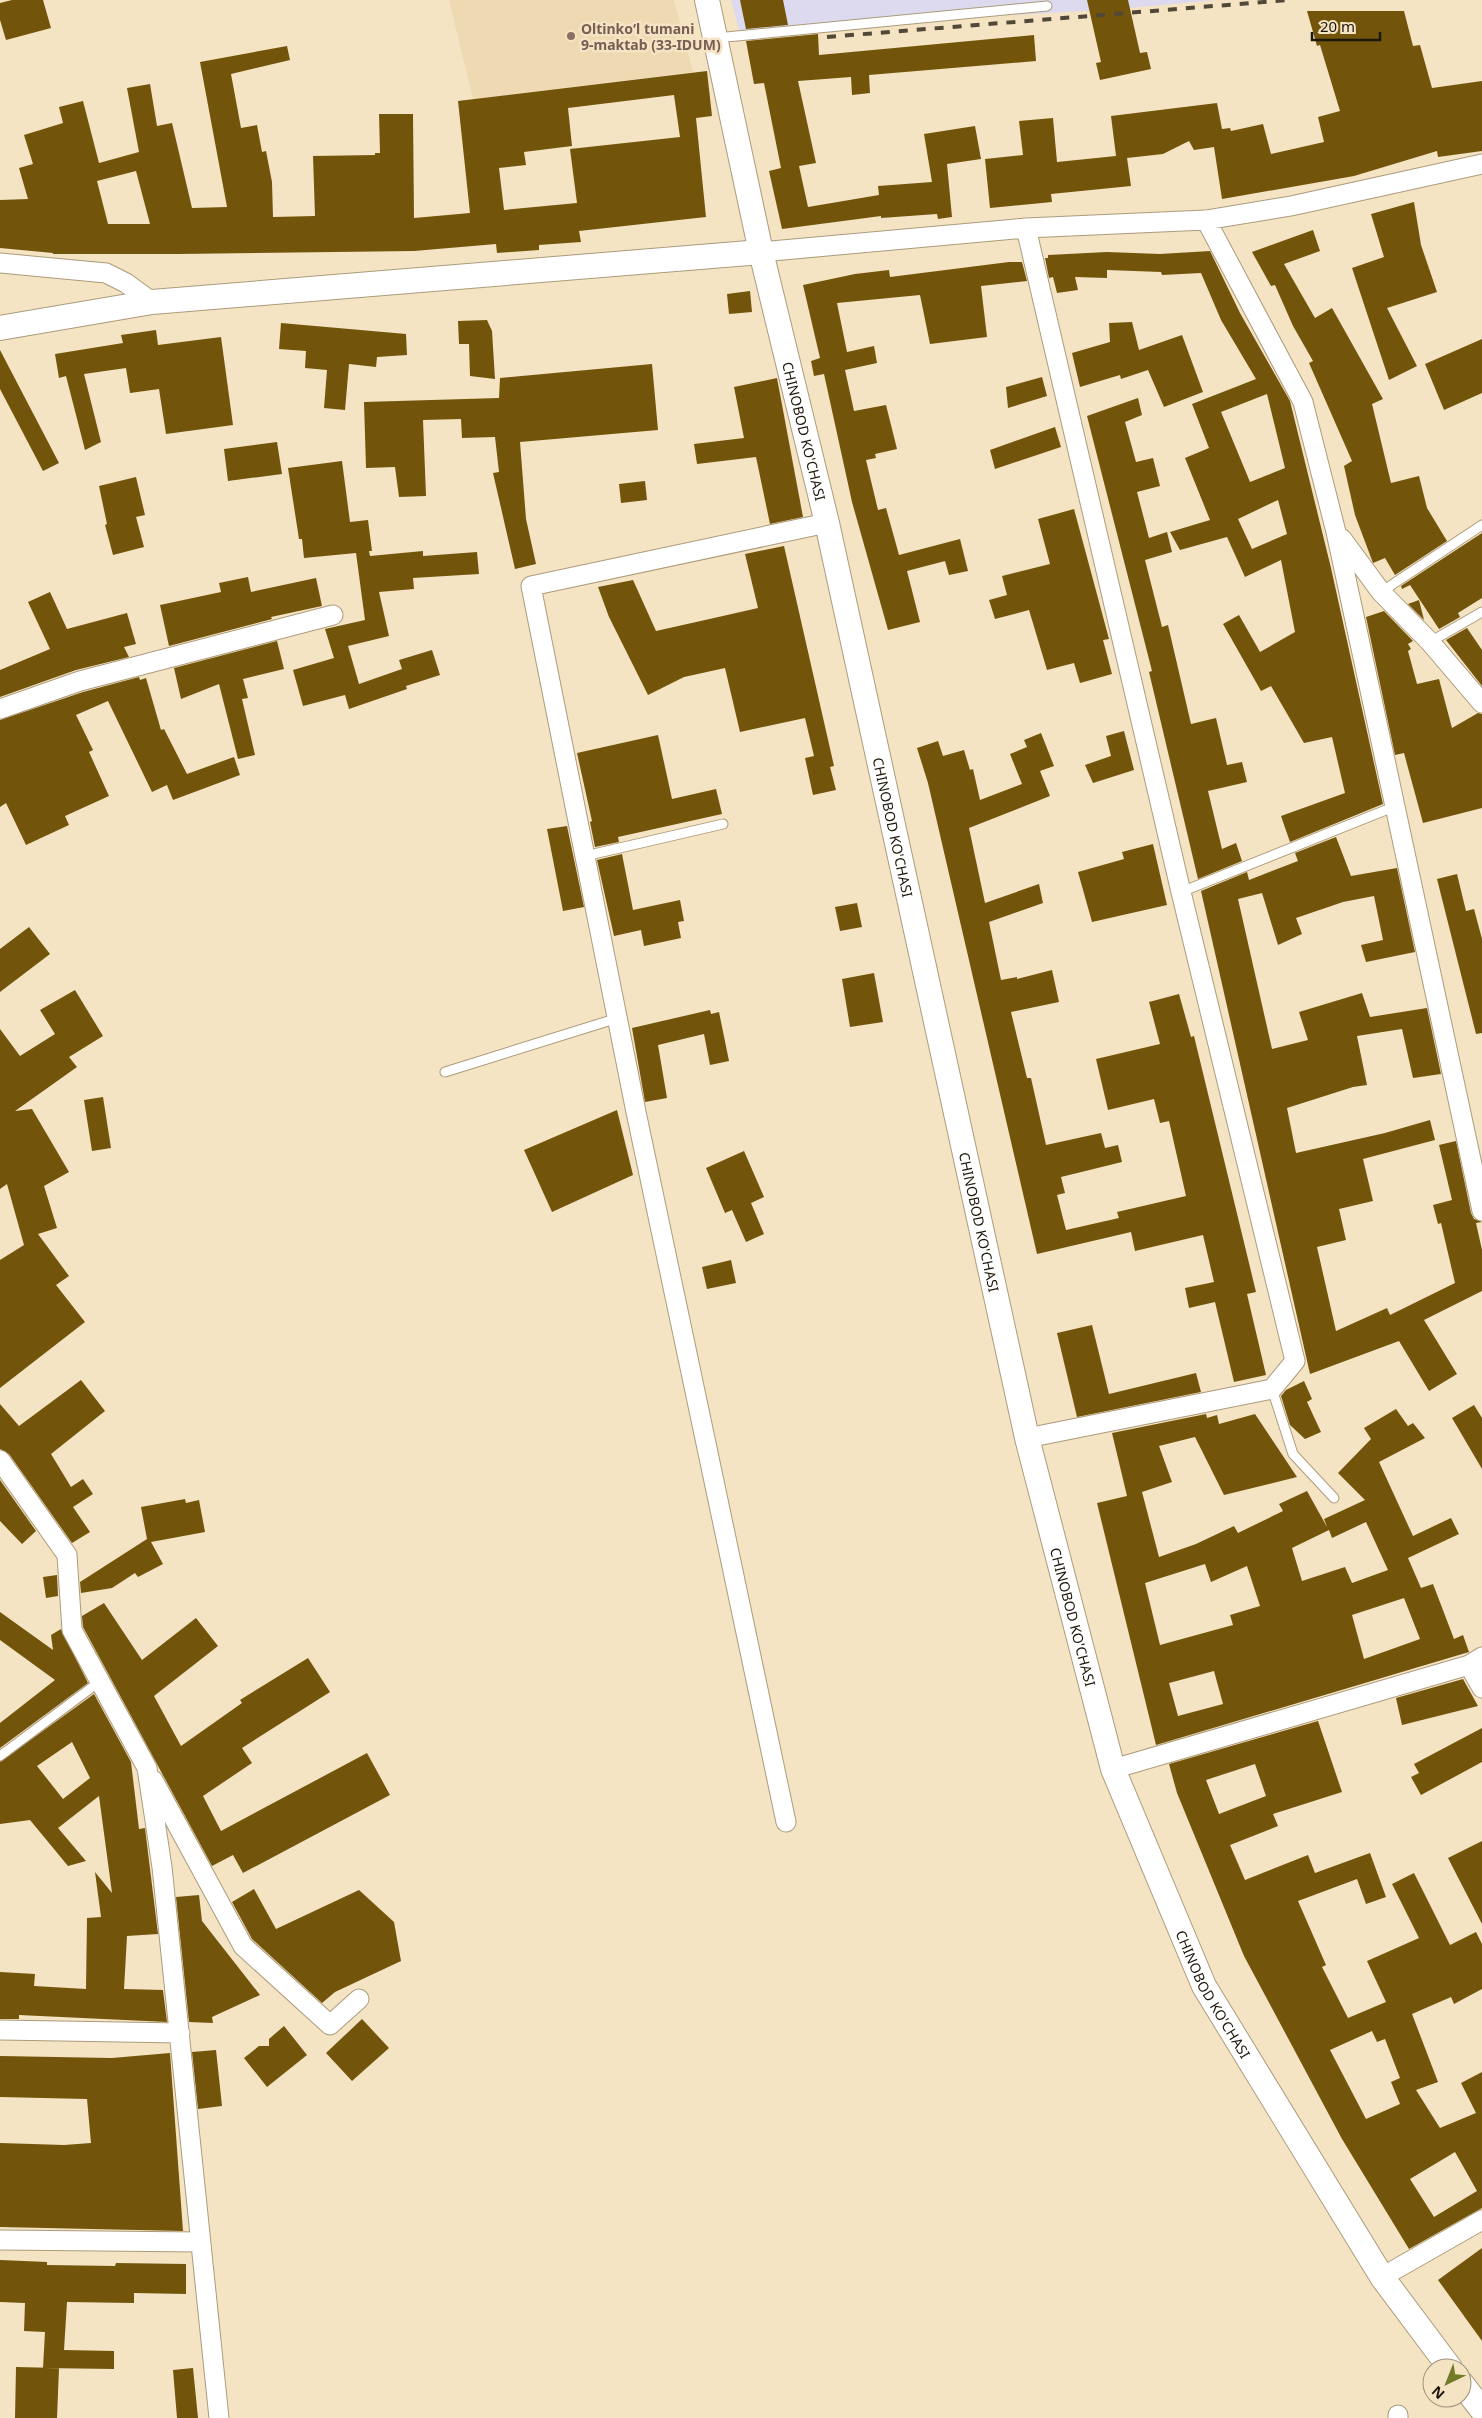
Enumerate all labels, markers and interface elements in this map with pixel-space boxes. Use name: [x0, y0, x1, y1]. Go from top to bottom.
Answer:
scale bar: [1312, 10, 1380, 42]
text: 20 m: [1320, 16, 1355, 36]
place label: Oltinko‘l tumani 9-maktab (33-IDUM): [581, 19, 721, 54]
marker: Oltinko‘l tumani 9-maktab (33-IDUM): [565, 30, 577, 42]
street label: CHINOBOD KO'CHASI: [779, 360, 831, 503]
street label: CHINOBOD KO'CHASI: [869, 755, 918, 899]
street label: CHINOBOD KO'CHASI: [955, 1150, 1004, 1294]
street label: CHINOBOD KO'CHASI: [1046, 1545, 1101, 1688]
street label: CHINOBOD KO'CHASI: [1172, 1927, 1255, 2062]
north arrow: [1422, 2358, 1472, 2408]
text: N: [1427, 2382, 1448, 2404]

